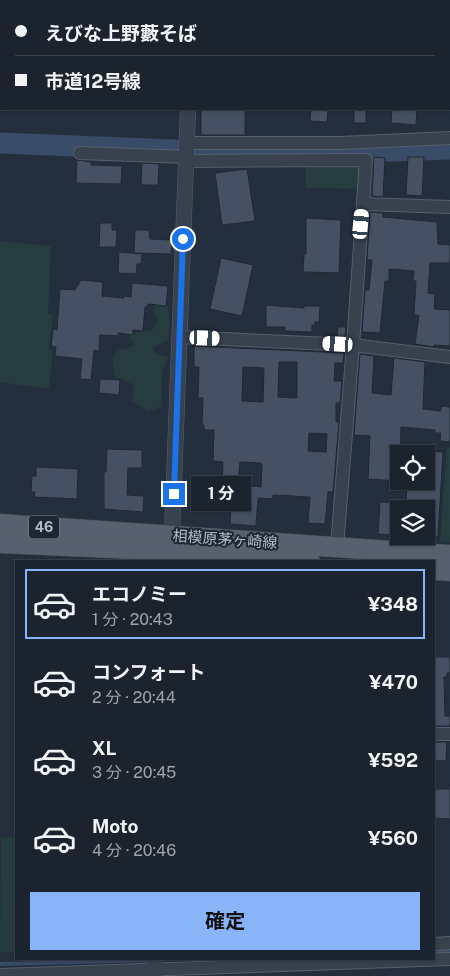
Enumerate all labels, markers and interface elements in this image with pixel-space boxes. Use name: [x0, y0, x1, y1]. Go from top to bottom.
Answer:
text: えびな上野藪そば: [45, 22, 197, 44]
text: 市道12号線: [45, 70, 141, 92]
car: [352, 208, 369, 240]
route start: [172, 228, 194, 250]
car: [189, 330, 220, 346]
car: [322, 336, 353, 352]
map controls: [390, 445, 435, 545]
button: locate: [390, 445, 435, 490]
callout: 1 分: [192, 476, 252, 512]
route end: [163, 483, 185, 505]
text: 1 分: [208, 484, 234, 503]
button: layers: [390, 500, 435, 545]
road number: 46: [29, 516, 59, 538]
street label: 相模原茅ヶ崎線: [172, 527, 278, 551]
icon: car: [32, 582, 77, 627]
text: エコノミー: [92, 583, 187, 605]
text: ¥348: [368, 593, 418, 615]
text: 1 分 · 20:43: [92, 610, 173, 629]
icon: car: [32, 660, 77, 705]
text: コンフォート: [92, 661, 205, 683]
text: ¥470: [369, 671, 418, 693]
text: 2 分 · 20:44: [92, 688, 176, 707]
text: XL: [92, 737, 117, 759]
icon: car: [32, 738, 77, 783]
text: ¥592: [368, 749, 418, 771]
text: 3 分 · 20:45: [92, 763, 176, 782]
text: Moto: [92, 815, 138, 837]
icon: car: [32, 816, 77, 861]
text: ¥560: [368, 827, 418, 849]
text: 4 分 · 20:46: [92, 841, 176, 860]
button: 確定: [30, 892, 420, 950]

